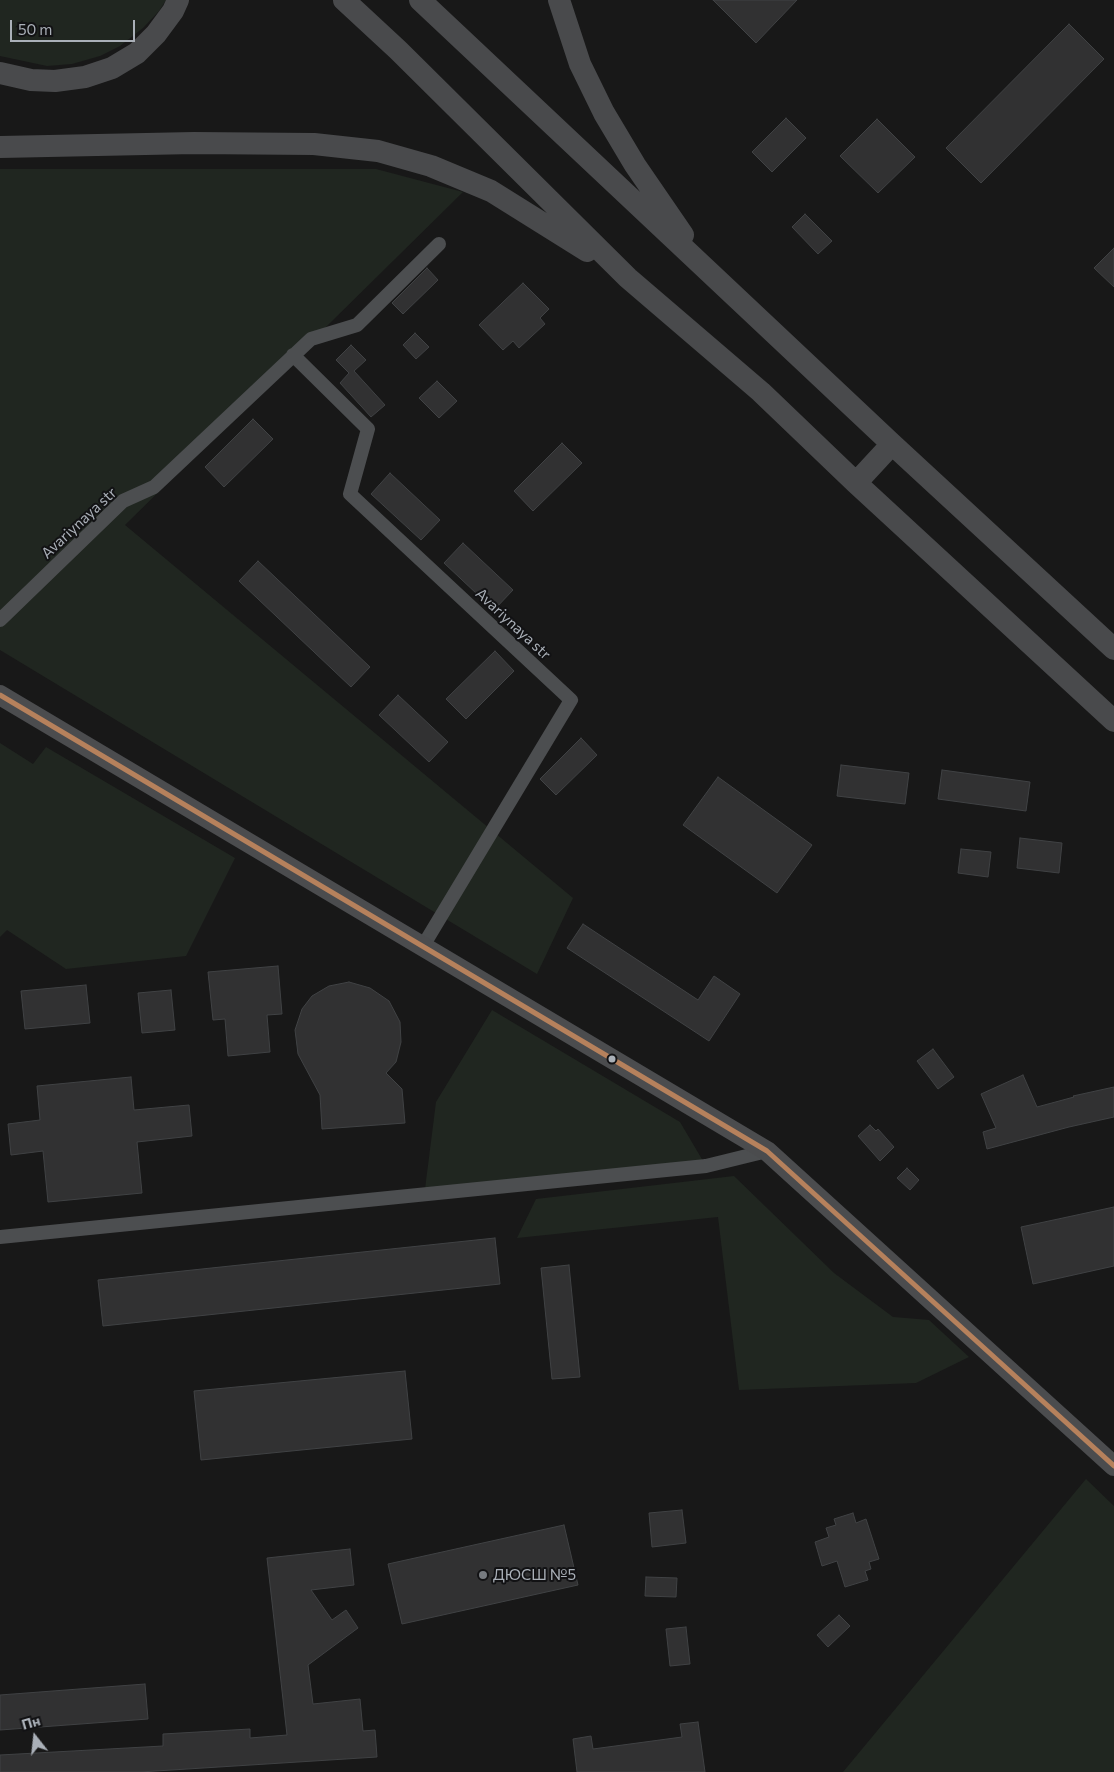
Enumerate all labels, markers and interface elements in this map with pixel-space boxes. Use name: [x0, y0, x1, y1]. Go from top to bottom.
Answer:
scale bar: [12, 10, 138, 42]
text: 50 m: [18, 20, 52, 38]
street label: Avariynaya str: [38, 484, 120, 562]
street label: Avariynaya str: [472, 585, 554, 663]
unlabelled marker: [607, 1054, 617, 1064]
place label: ДЮСШ №5: [493, 1566, 576, 1584]
marker: ДЮСШ №5: [477, 1569, 489, 1581]
text: Пн: [19, 1711, 42, 1733]
north arrow: [10, 1712, 60, 1762]

